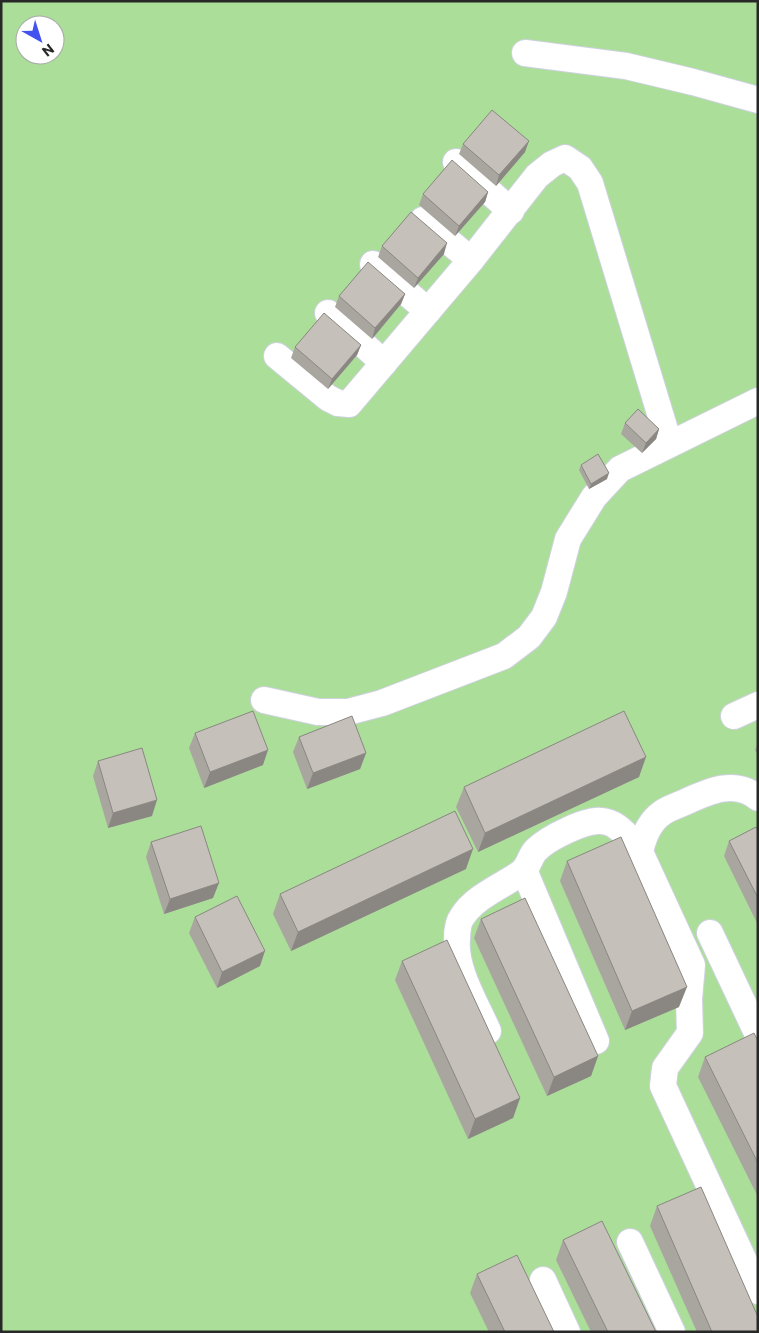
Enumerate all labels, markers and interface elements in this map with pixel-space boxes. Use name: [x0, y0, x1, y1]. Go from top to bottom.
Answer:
north arrow: [15, 15, 65, 65]
text: N: [39, 41, 58, 60]

